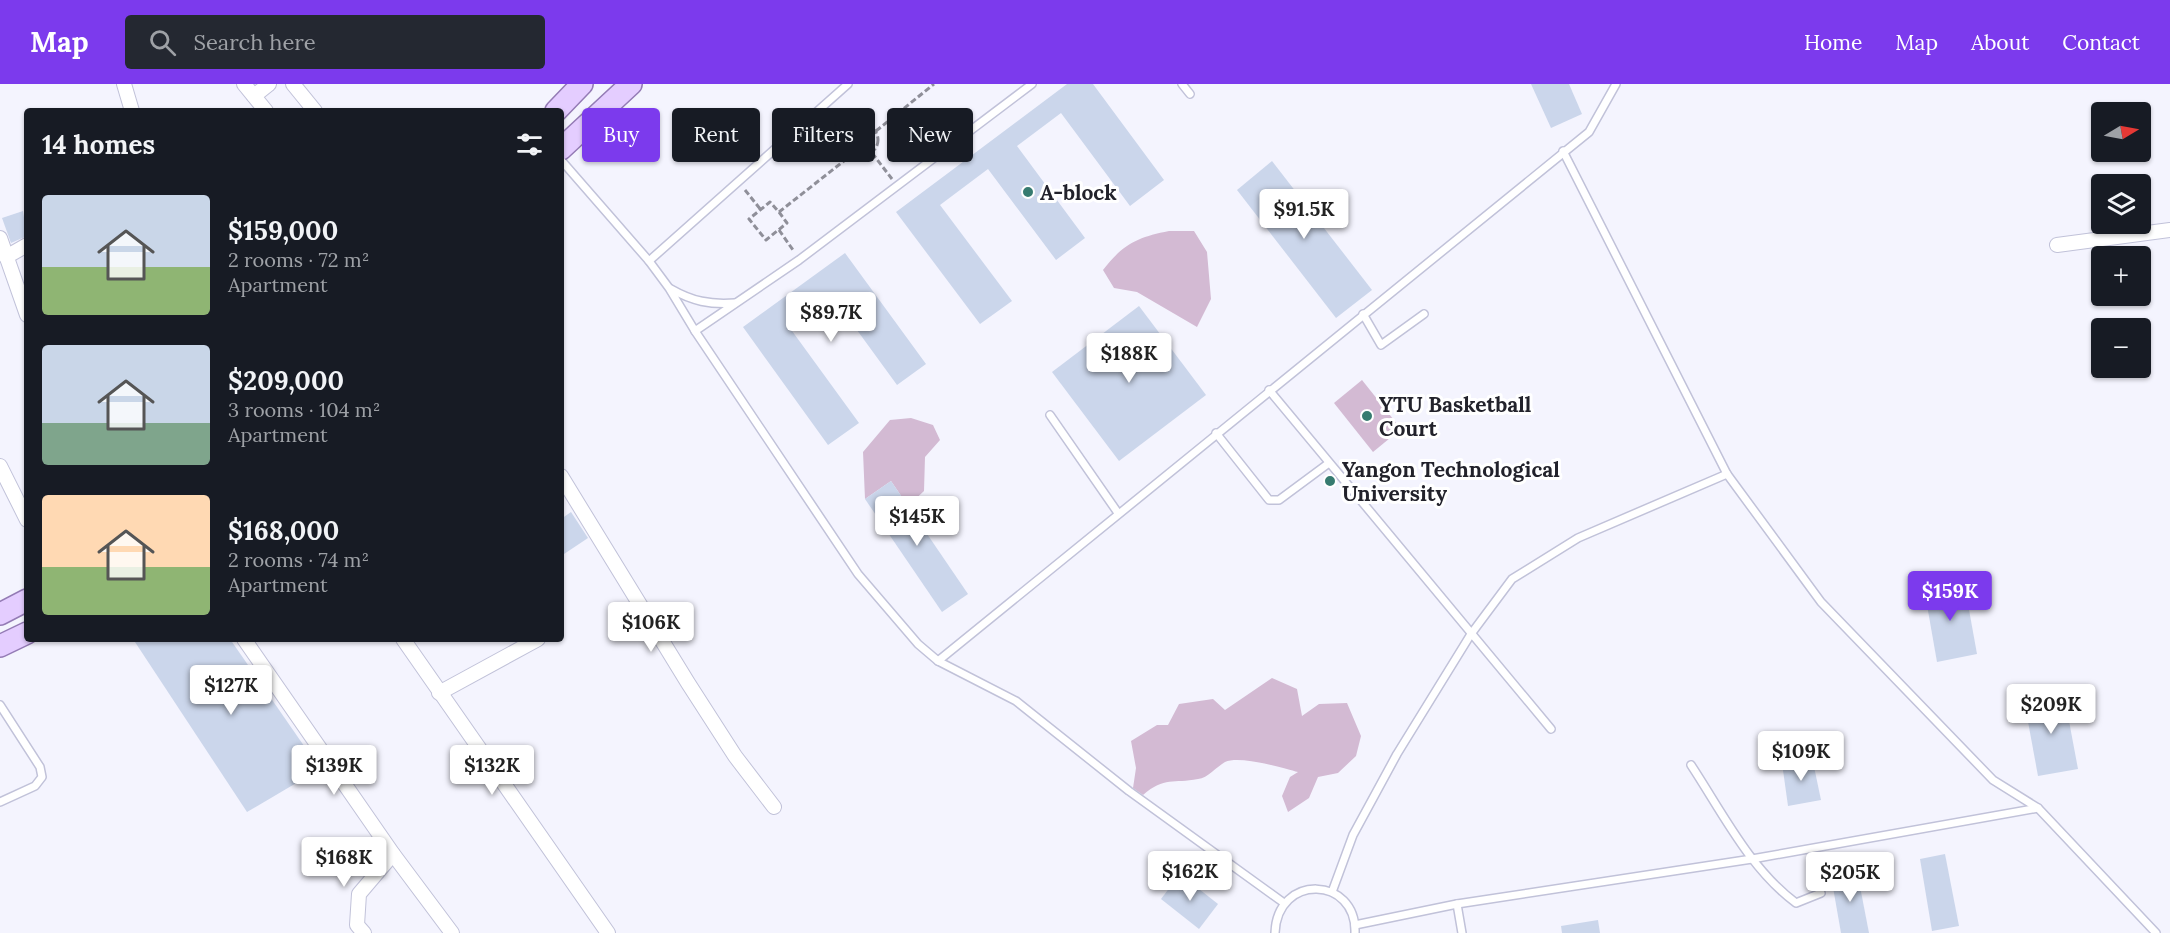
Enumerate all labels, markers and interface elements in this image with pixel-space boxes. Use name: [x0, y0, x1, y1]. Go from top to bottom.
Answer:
search box: [125, 15, 545, 69]
text: Map: [30, 24, 89, 60]
icon: search: [146, 26, 179, 59]
text: Search here: [194, 28, 316, 56]
text: Home: [1804, 29, 1862, 56]
text: Map: [1895, 29, 1938, 56]
text: About: [1971, 29, 2029, 56]
text: Contact: [2062, 29, 2140, 56]
north arrow: [2091, 102, 2151, 162]
map controls: [2091, 102, 2151, 378]
chip: Buy: [582, 108, 660, 162]
chip: Rent: [672, 108, 760, 162]
chip: Filters: [772, 108, 875, 162]
chip: New: [887, 108, 973, 162]
text: 14 homes: [42, 128, 155, 161]
icon: filters: [513, 128, 546, 161]
button: layers: [2091, 174, 2151, 234]
place label: A-block: [1040, 179, 1117, 206]
marker: A-block: [1021, 185, 1035, 199]
pin: $91.5K: [1255, 189, 1353, 240]
text: $91.5K: [1273, 196, 1335, 221]
text: $159,000: [228, 214, 338, 247]
icon: home: [90, 219, 162, 291]
button: +: [2091, 246, 2151, 306]
text: 2 rooms · 72 m²: [228, 247, 369, 272]
text: Apartment: [228, 272, 328, 297]
pin: $89.7K: [782, 292, 880, 343]
text: $89.7K: [800, 299, 862, 324]
button: −: [2091, 318, 2151, 378]
pin: $188K: [1087, 333, 1171, 384]
text: $188K: [1101, 340, 1158, 365]
text: $209,000: [228, 364, 344, 397]
icon: home: [90, 369, 162, 441]
place label: YTU Basketball Court: [1379, 391, 1532, 442]
text: 3 rooms · 104 m²: [228, 397, 380, 422]
marker: YTU Basketball Court: [1360, 409, 1374, 423]
text: Apartment: [228, 422, 328, 447]
place label: Yangon Technological University: [1342, 456, 1560, 507]
marker: Yangon Technological University: [1323, 474, 1337, 488]
pin: $145K: [875, 496, 959, 547]
text: $145K: [889, 503, 945, 528]
text: $168,000: [228, 514, 339, 547]
icon: home: [90, 519, 162, 591]
text: 2 rooms · 74 m²: [228, 547, 369, 572]
pin: $159K: [1908, 571, 1992, 622]
text: Apartment: [228, 572, 328, 597]
text: $159K: [1922, 578, 1978, 603]
pin: $106K: [609, 602, 693, 653]
text: $106K: [622, 609, 680, 634]
pin: $127K: [189, 665, 273, 716]
text: $127K: [204, 672, 258, 697]
pin: $209K: [2009, 684, 2093, 735]
text: $209K: [2021, 691, 2081, 716]
pin: $109K: [1759, 731, 1843, 782]
text: $109K: [1772, 738, 1830, 763]
pin: $139K: [292, 745, 376, 796]
pin: $132K: [450, 745, 534, 796]
text: $139K: [306, 752, 362, 777]
text: $132K: [464, 752, 520, 777]
pin: $168K: [302, 837, 386, 888]
text: $168K: [315, 844, 373, 869]
pin: $162K: [1148, 851, 1232, 902]
pin: $205K: [1808, 852, 1892, 903]
text: $162K: [1162, 858, 1218, 883]
text: $205K: [1820, 859, 1880, 884]

